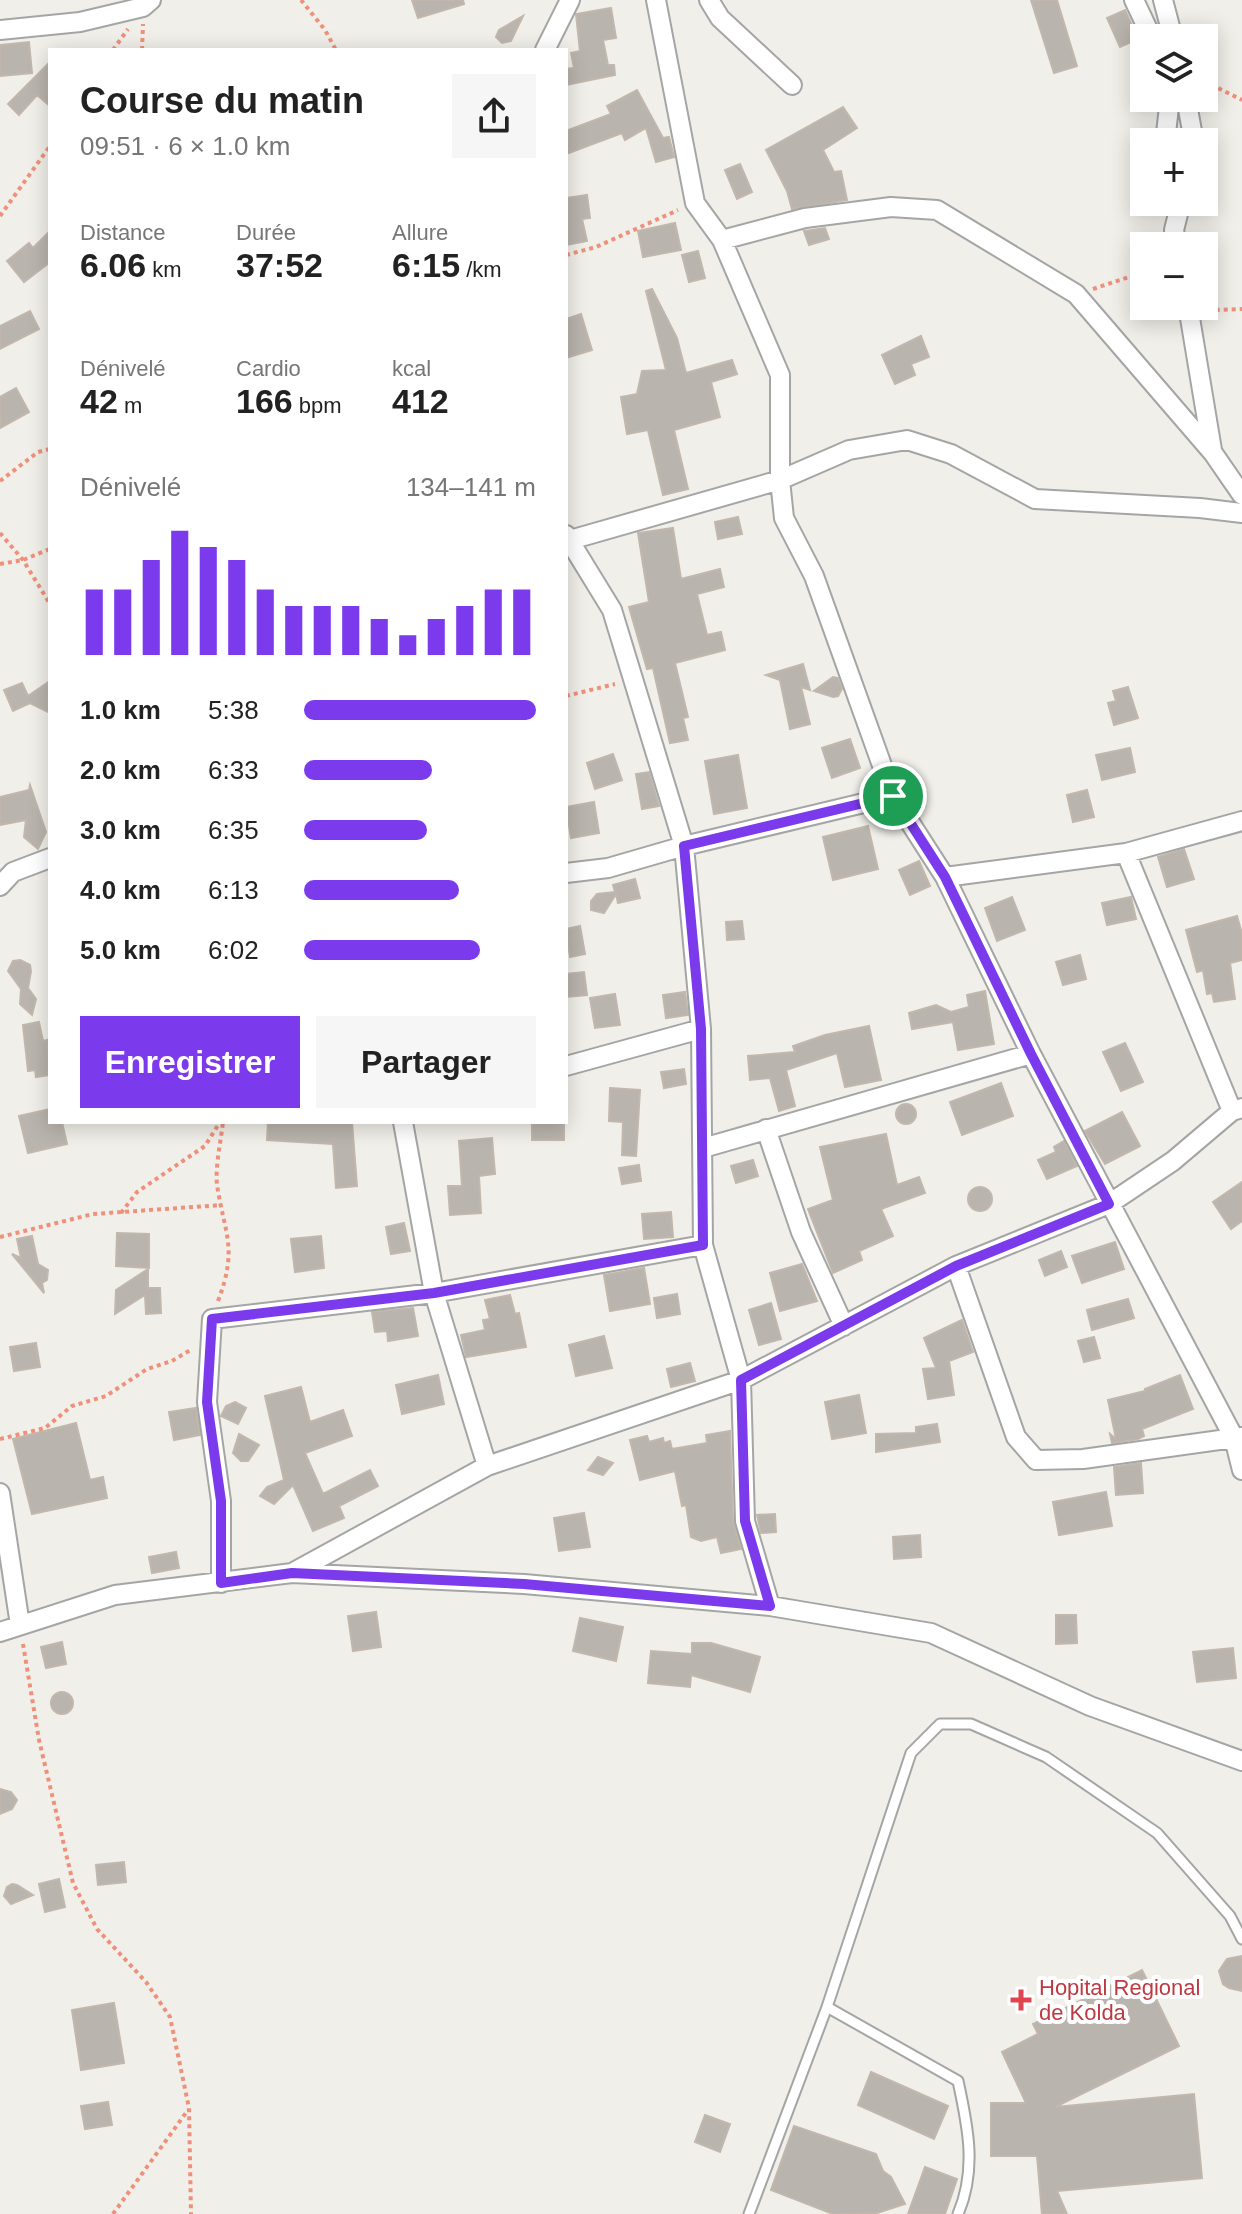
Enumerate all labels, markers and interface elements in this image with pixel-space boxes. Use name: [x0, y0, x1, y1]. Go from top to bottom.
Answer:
map controls: [1130, 24, 1218, 320]
button: layers: [1130, 24, 1218, 112]
button: share: [452, 74, 536, 158]
text: Course du matin: [80, 80, 364, 121]
button: +: [1130, 128, 1218, 216]
text: 09:51 · 6 × 1.0 km: [80, 131, 290, 161]
text: Distance: [80, 220, 166, 245]
text: Durée: [236, 220, 296, 245]
text: Allure: [392, 220, 448, 245]
button: −: [1130, 232, 1218, 320]
text: 6.06: [80, 246, 146, 284]
text: 37:52: [236, 246, 323, 284]
text: 6:15: [392, 246, 460, 284]
text: km: [146, 257, 182, 282]
text: /km: [460, 257, 502, 282]
text: Dénivelé: [80, 356, 166, 381]
text: Cardio: [236, 356, 301, 381]
text: kcal: [392, 356, 431, 381]
text: 42: [80, 382, 118, 420]
text: 166: [236, 382, 293, 420]
text: 412: [392, 382, 449, 420]
text: m: [118, 393, 142, 418]
text: bpm: [293, 393, 342, 418]
text: Dénivelé: [80, 472, 181, 502]
text: 134–141 m: [406, 472, 536, 502]
text: 1.0 km: [80, 695, 161, 725]
text: 5:38: [208, 695, 259, 725]
text: 2.0 km: [80, 755, 161, 785]
text: 6:33: [208, 755, 259, 785]
pin: [859, 762, 927, 830]
icon: arrive: [871, 774, 915, 818]
text: 3.0 km: [80, 815, 161, 845]
text: 6:35: [208, 815, 259, 845]
text: 4.0 km: [80, 875, 161, 905]
text: 6:13: [208, 875, 259, 905]
text: 5.0 km: [80, 935, 161, 965]
text: 6:02: [208, 935, 259, 965]
button: Enregistrer: [80, 1016, 300, 1108]
button: Partager: [316, 1016, 536, 1108]
place label: Hopital Regional de Kolda: [1039, 1975, 1200, 2025]
marker: Hopital Regional de Kolda: [1010, 1989, 1032, 2011]

